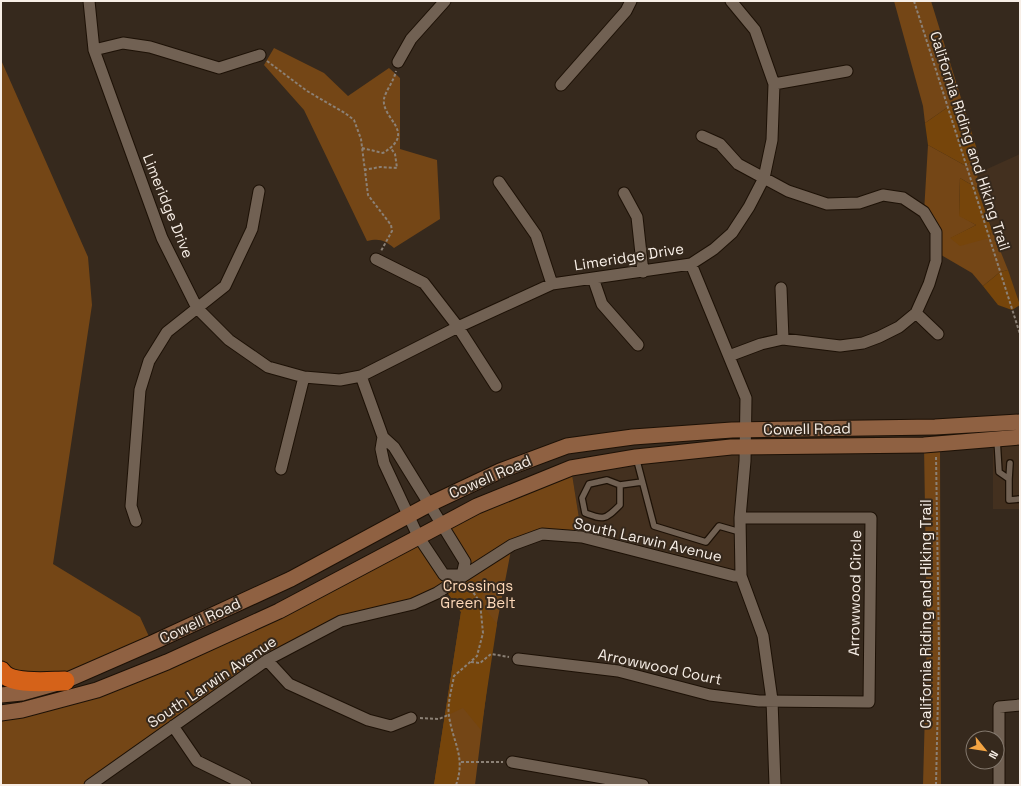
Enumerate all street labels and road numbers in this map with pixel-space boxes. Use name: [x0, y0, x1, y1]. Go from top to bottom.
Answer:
street label: California Riding and Hiking Trail: [926, 29, 1015, 253]
street label: Limeridge Drive: [139, 151, 198, 261]
street label: Limeridge Drive: [573, 238, 685, 275]
street label: Cowell Road: [763, 418, 851, 439]
street label: Cowell Road: [446, 451, 534, 502]
street label: California Riding and Hiking Trail: [916, 499, 935, 729]
street label: South Larwin Avenue: [572, 513, 724, 566]
street label: Arrowwood Circle: [844, 530, 865, 656]
street label: Cowell Road: [156, 593, 243, 648]
street label: South Larwin Avenue: [144, 631, 280, 732]
street label: Arrowwood Court: [596, 644, 724, 689]

